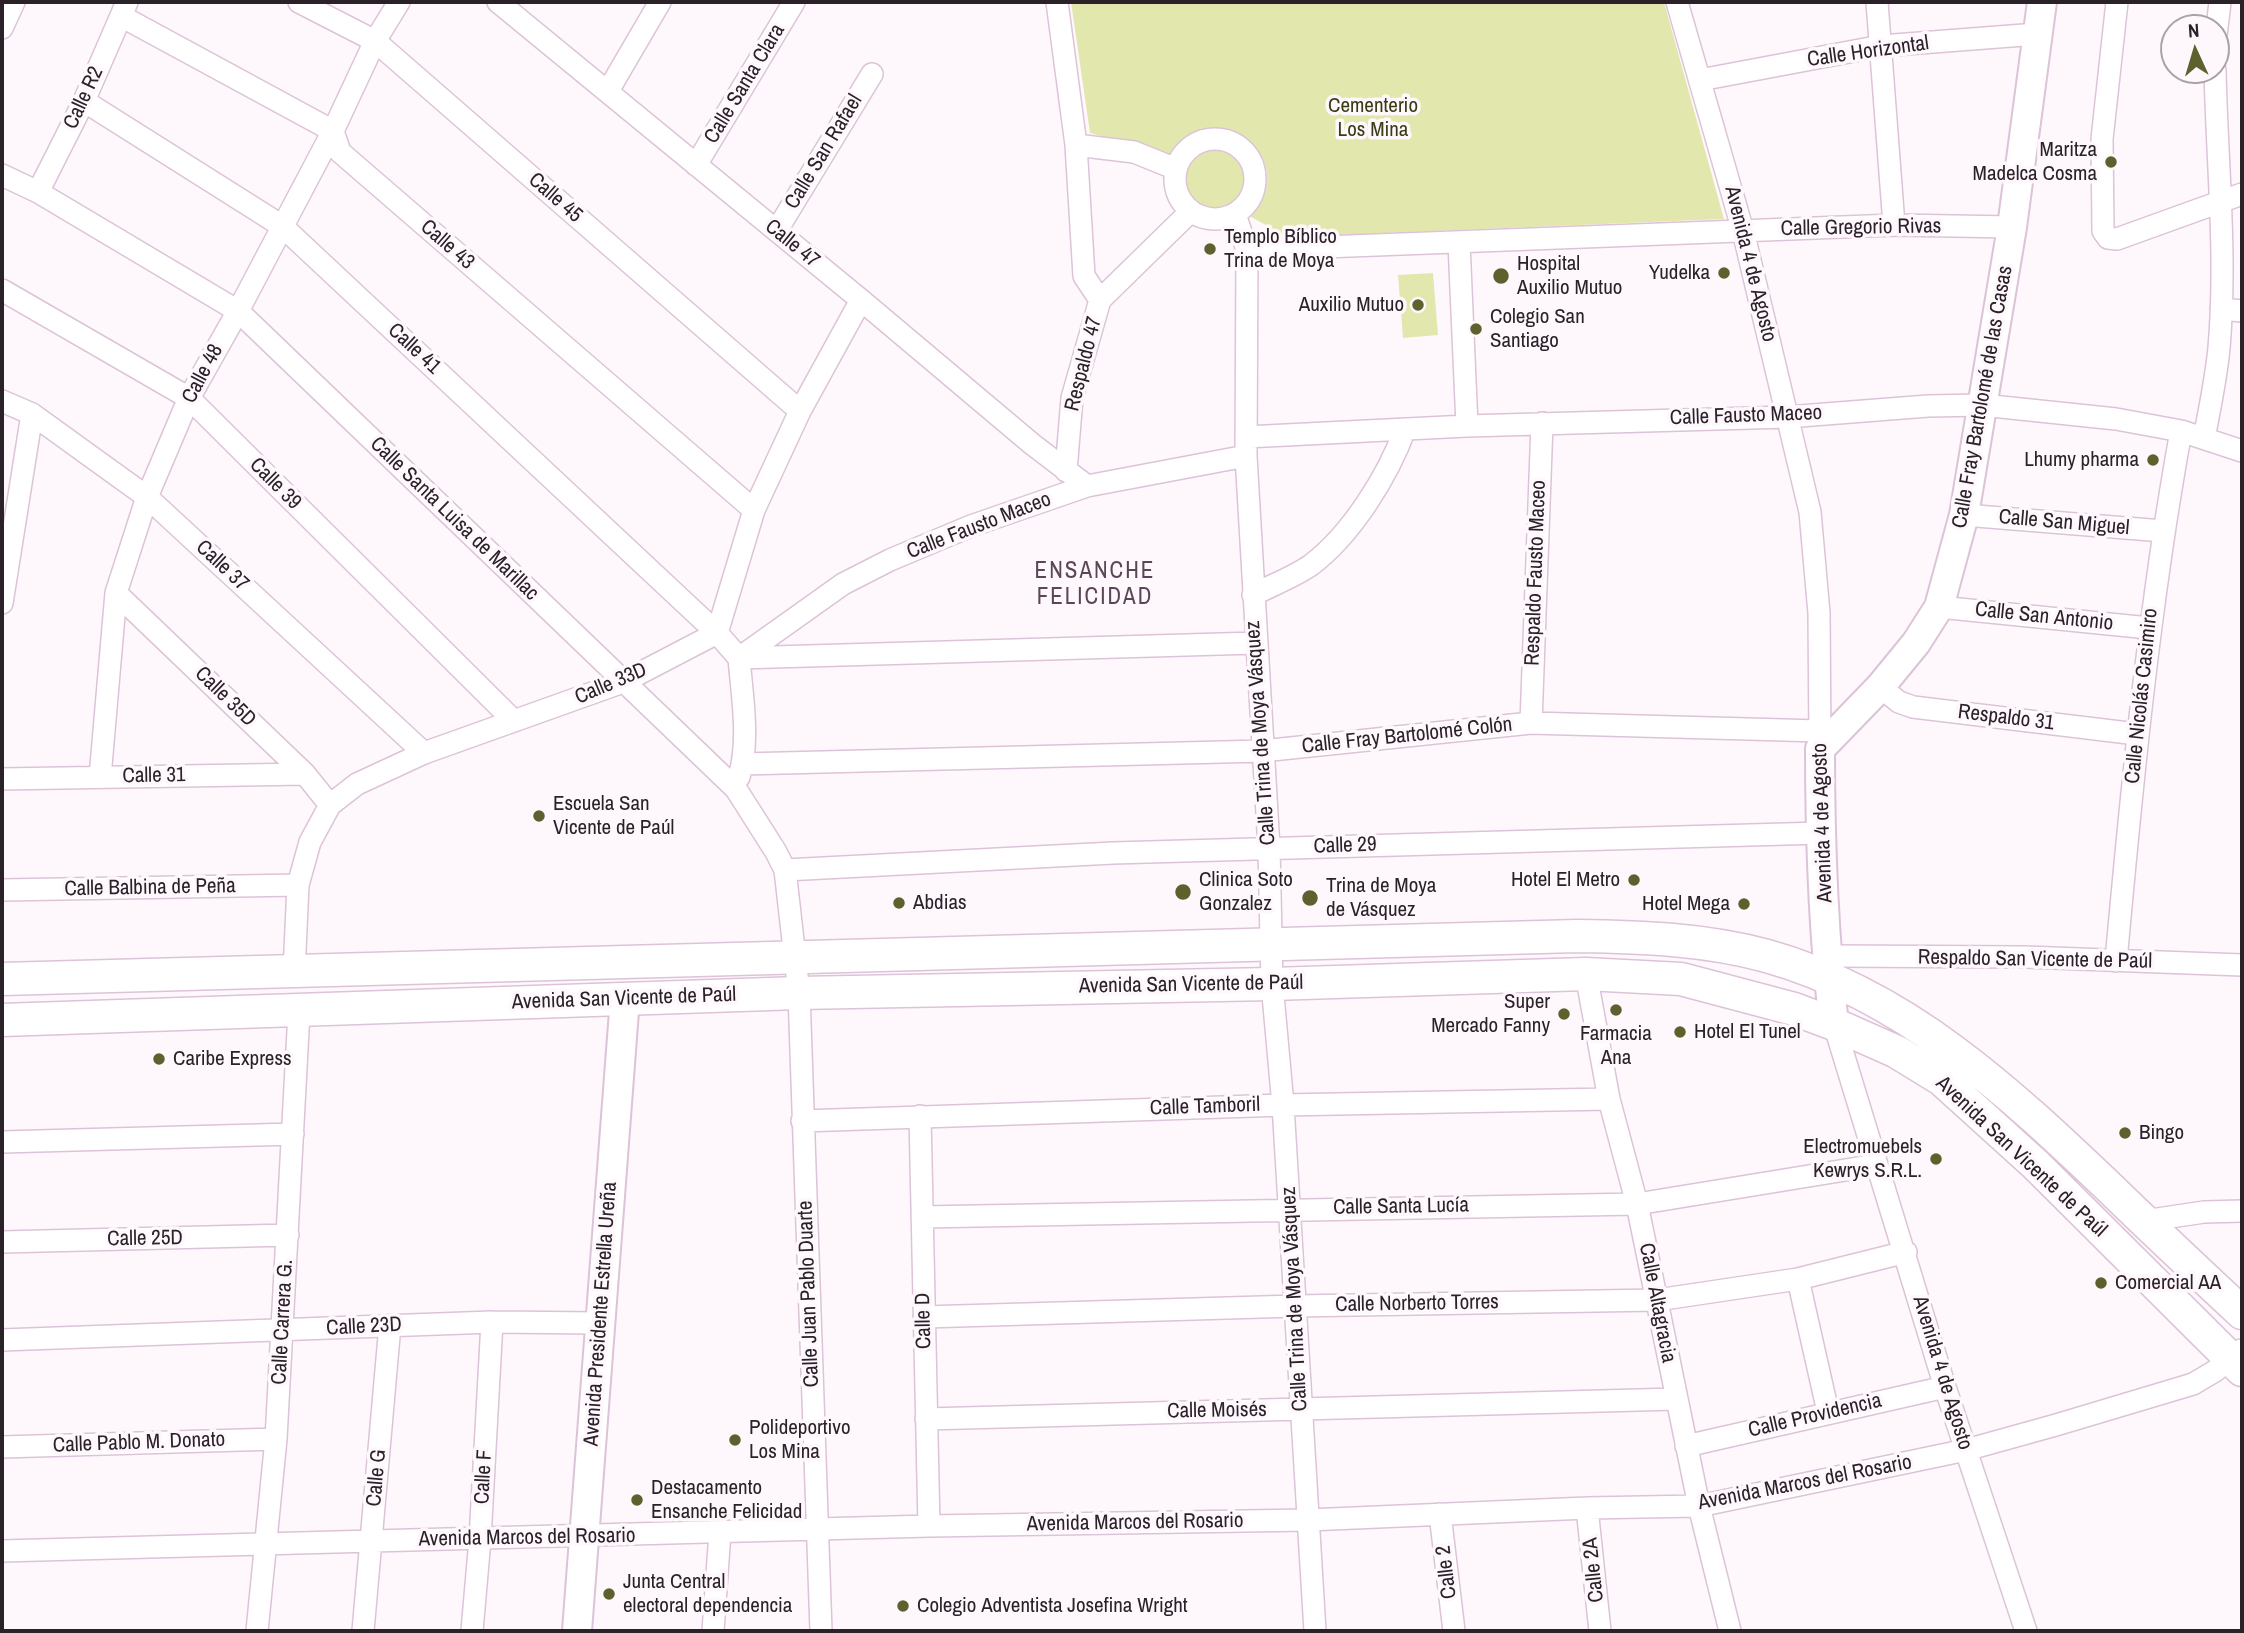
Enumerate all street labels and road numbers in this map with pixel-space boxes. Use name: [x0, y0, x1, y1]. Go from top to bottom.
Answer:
street label: Calle Santa Clara: [699, 20, 791, 148]
street label: Calle Horizontal: [1806, 31, 1930, 73]
street label: Calle R2: [59, 63, 109, 133]
street label: Calle San Rafael: [780, 90, 868, 214]
street label: Calle 45: [523, 168, 587, 228]
street label: Avenida 4 de Agosto: [1718, 184, 1782, 344]
street label: Calle 47: [760, 214, 824, 274]
street label: Calle Gregorio Rivas: [1780, 214, 1942, 242]
street label: Calle 43: [415, 215, 479, 275]
street label: Calle Fray Bartolomé de las Casas: [1947, 264, 2019, 530]
street label: Respaldo 47: [1060, 314, 1108, 414]
street label: Calle 41: [382, 318, 446, 380]
street label: Calle 48: [177, 340, 229, 408]
street label: Calle Fausto Maceo: [1669, 401, 1823, 431]
street label: Calle Santa Luisa de Marillac: [364, 432, 544, 606]
street label: Calle 39: [244, 453, 306, 515]
street label: Respaldo Fausto Maceo: [1520, 480, 1552, 666]
street label: Calle Fausto Maceo: [903, 487, 1055, 565]
street label: Calle San Miguel: [1998, 505, 2130, 541]
street label: Calle 37: [190, 535, 254, 597]
street label: Calle San Antonio: [1974, 597, 2114, 637]
street label: Calle Nicolás Casimiro: [2120, 607, 2164, 785]
street label: Calle Trina de Moya Vásquez: [1241, 620, 1281, 846]
street label: Calle 33D: [571, 658, 651, 710]
street label: Calle 35D: [189, 662, 261, 732]
street label: Respaldo 31: [1956, 700, 2056, 736]
street label: Calle Fray Bartolomé Colón: [1301, 712, 1513, 760]
street label: Avenida 4 de Agosto: [1808, 743, 1838, 903]
street label: Calle 31: [122, 763, 186, 789]
street label: Calle 29: [1313, 832, 1377, 860]
street label: Calle Balbina de Peña: [64, 874, 236, 902]
street label: Respaldo San Vicente de Paúl: [1918, 945, 2152, 975]
street label: Avenida San Vicente de Paúl: [1079, 970, 1303, 1000]
street label: Avenida San Vicente de Paúl: [511, 982, 737, 1016]
street label: Avenida San Vicente de Paúl: [1930, 1071, 2112, 1243]
street label: Calle Tamboril: [1149, 1092, 1261, 1122]
street label: Avenida Presidente Estrella Ureña: [579, 1181, 623, 1447]
street label: Calle Trina de Moya Vásquez: [1277, 1186, 1313, 1412]
street label: Calle Santa Lucía: [1333, 1193, 1469, 1221]
street label: Calle Juan Pablo Duarte: [793, 1200, 825, 1388]
street label: Calle 25D: [107, 1226, 183, 1252]
street label: Calle Altagracia: [1633, 1241, 1681, 1365]
street label: Calle Carrera G.: [267, 1259, 299, 1385]
street label: Calle Norberto Torres: [1335, 1290, 1499, 1318]
street label: Calle D: [911, 1293, 937, 1349]
street label: Avenida 4 de Agosto: [1907, 1293, 1977, 1453]
street label: Calle 23D: [326, 1312, 402, 1342]
street label: Calle Providencia: [1746, 1388, 1884, 1444]
street label: Calle Moisés: [1167, 1398, 1267, 1424]
street label: Calle Pablo M. Donato: [52, 1427, 226, 1459]
street label: Calle G: [362, 1448, 392, 1508]
street label: Calle F: [470, 1449, 498, 1505]
street label: Avenida Marcos del Rosario: [1696, 1450, 1914, 1516]
street label: Avenida Marcos del Rosario: [1026, 1509, 1244, 1537]
street label: Avenida Marcos del Rosario: [418, 1524, 636, 1552]
street label: Calle 2A: [1578, 1536, 1610, 1604]
street label: Calle 2: [1431, 1544, 1463, 1600]

